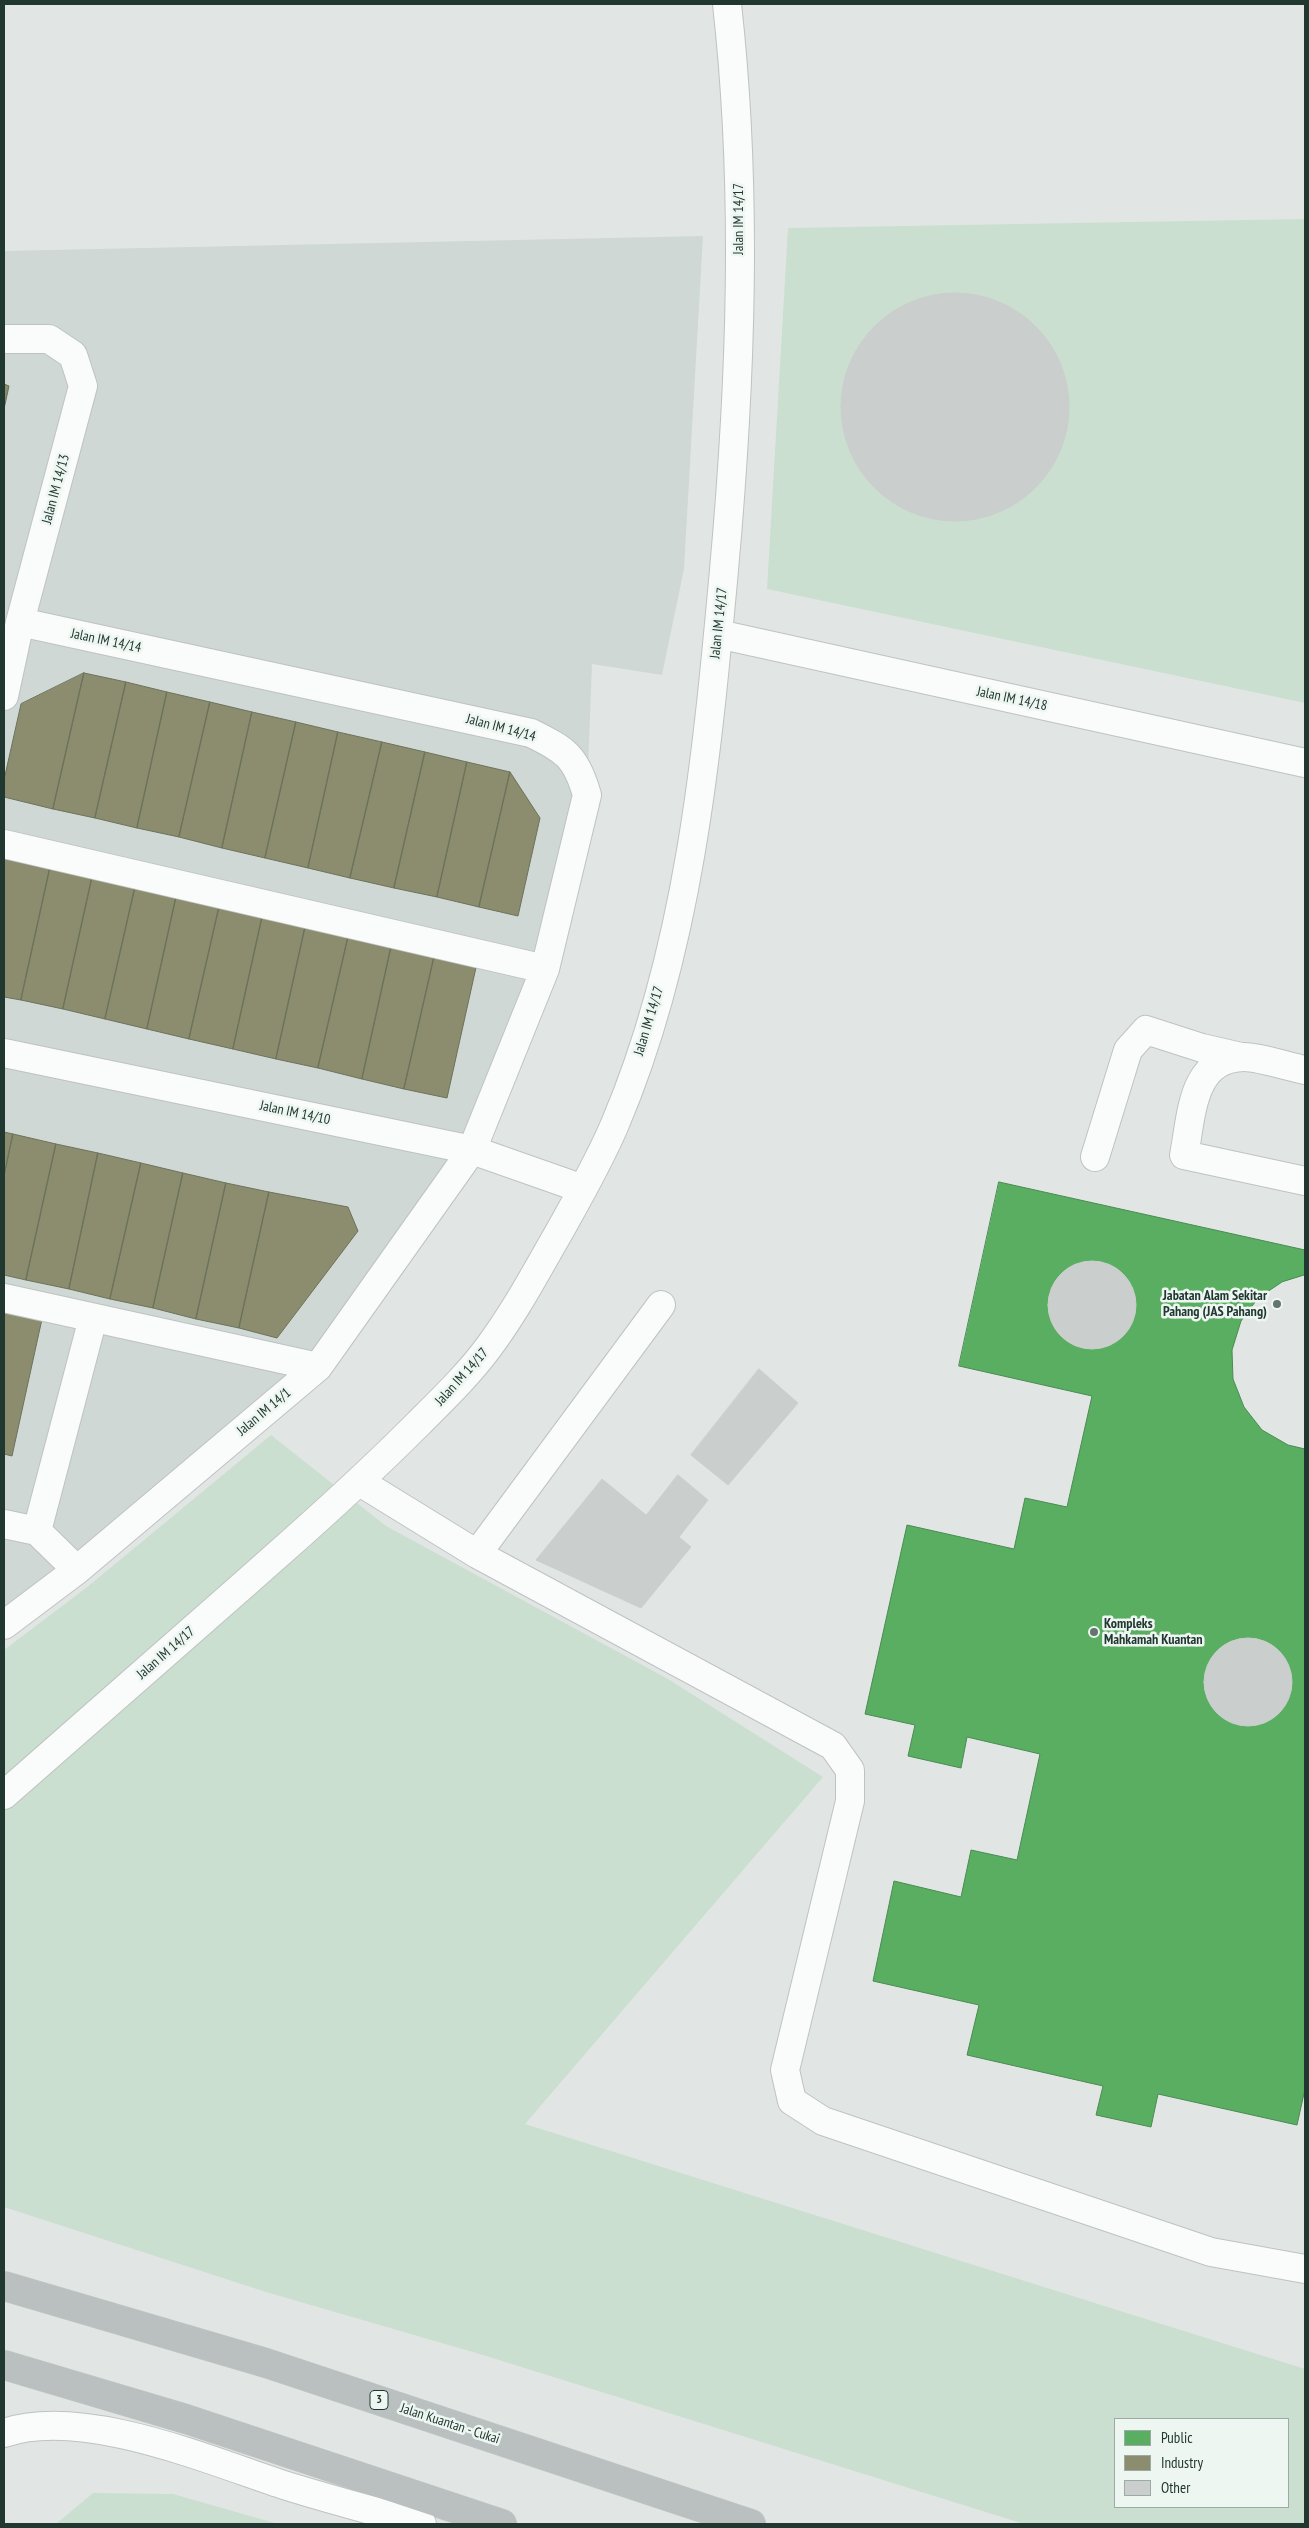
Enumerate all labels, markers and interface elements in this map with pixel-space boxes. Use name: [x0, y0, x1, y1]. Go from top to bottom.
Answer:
street label: Jalan IM 14/17: [731, 183, 747, 255]
street label: Jalan IM 14/13: [39, 452, 73, 526]
street label: Jalan IM 14/17: [707, 587, 731, 659]
street label: Jalan IM 14/14: [69, 625, 143, 657]
street label: Jalan IM 14/18: [975, 683, 1049, 715]
street label: Jalan IM 14/14: [464, 711, 538, 745]
street label: Jalan IM 14/17: [631, 984, 667, 1058]
street label: Jalan IM 14/10: [258, 1097, 332, 1129]
place label: Jabatan Alam Sekitar Pahang (JAS Pahang): [1163, 1288, 1267, 1320]
marker: Jabatan Alam Sekitar Pahang (JAS Pahang): [1271, 1298, 1283, 1310]
street label: Jalan IM 14/17: [432, 1345, 492, 1409]
street label: Jalan IM 14/1: [234, 1385, 294, 1439]
place label: Kompleks Mahkamah Kuantan: [1104, 1616, 1203, 1648]
street label: Jalan IM 14/17: [134, 1623, 198, 1683]
marker: Kompleks Mahkamah Kuantan: [1088, 1626, 1100, 1638]
road number: 3: [370, 2390, 388, 2410]
street label: Jalan Kuantan - Cukai: [398, 2400, 502, 2448]
legend: [1114, 2418, 1289, 2508]
text: Public: [1161, 2428, 1192, 2447]
text: Industry: [1161, 2453, 1203, 2472]
text: Other: [1161, 2478, 1190, 2497]

